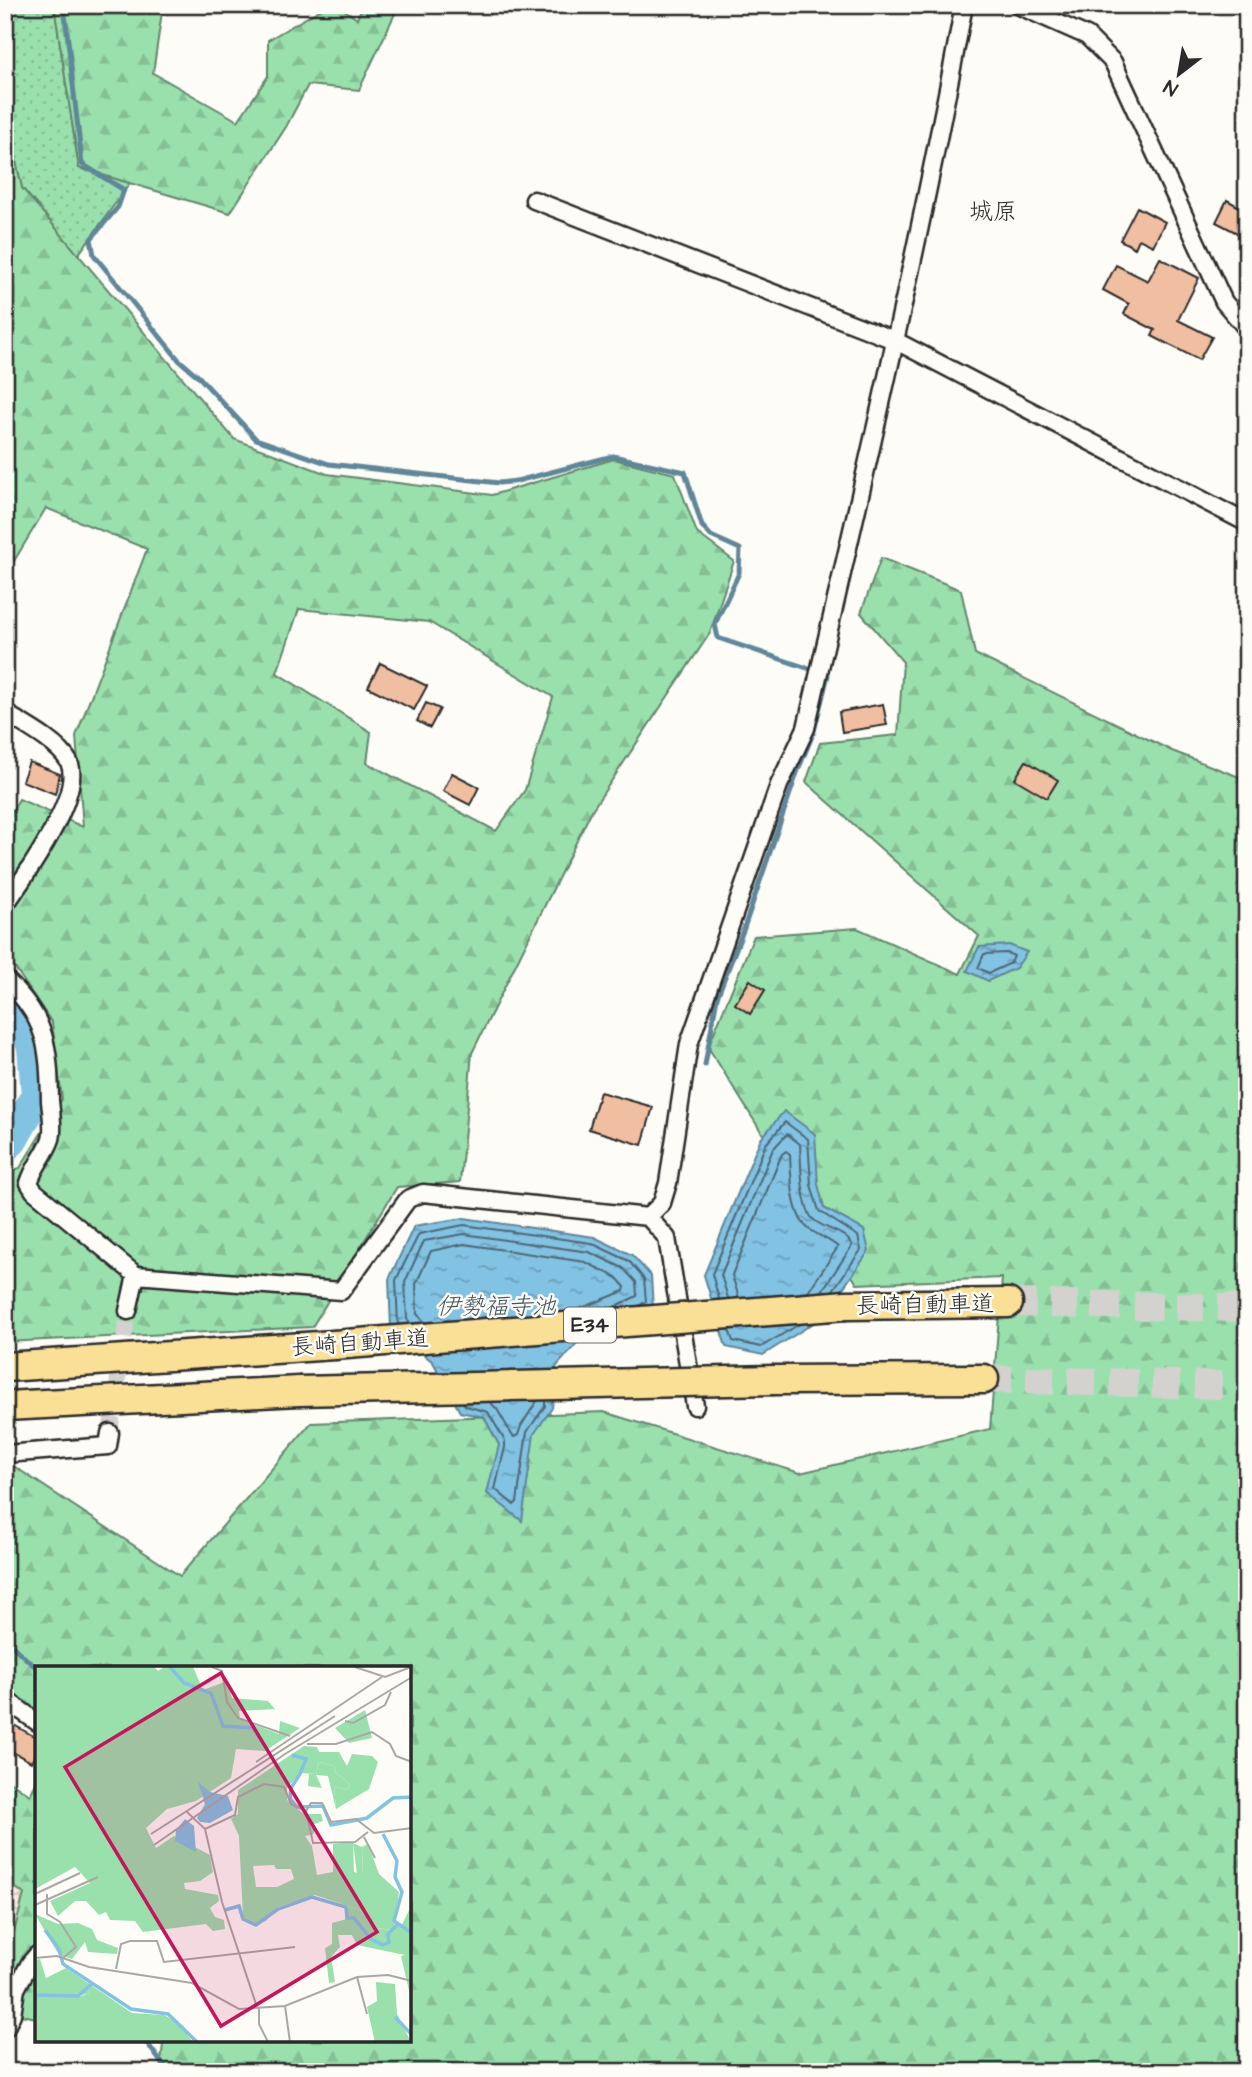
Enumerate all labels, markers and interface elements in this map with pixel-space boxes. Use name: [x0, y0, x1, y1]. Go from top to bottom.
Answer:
north arrow: [1144, 38, 1214, 108]
text: N: [1159, 73, 1183, 102]
district label: 城原: [969, 195, 1017, 229]
street label: 長崎自動車道: [856, 1288, 994, 1322]
water label: 伊勢福寺池: [436, 1290, 557, 1324]
road number: E34: [564, 1308, 616, 1342]
street label: 長崎自動車道: [290, 1322, 430, 1364]
inset map: [35, 1666, 411, 2042]

